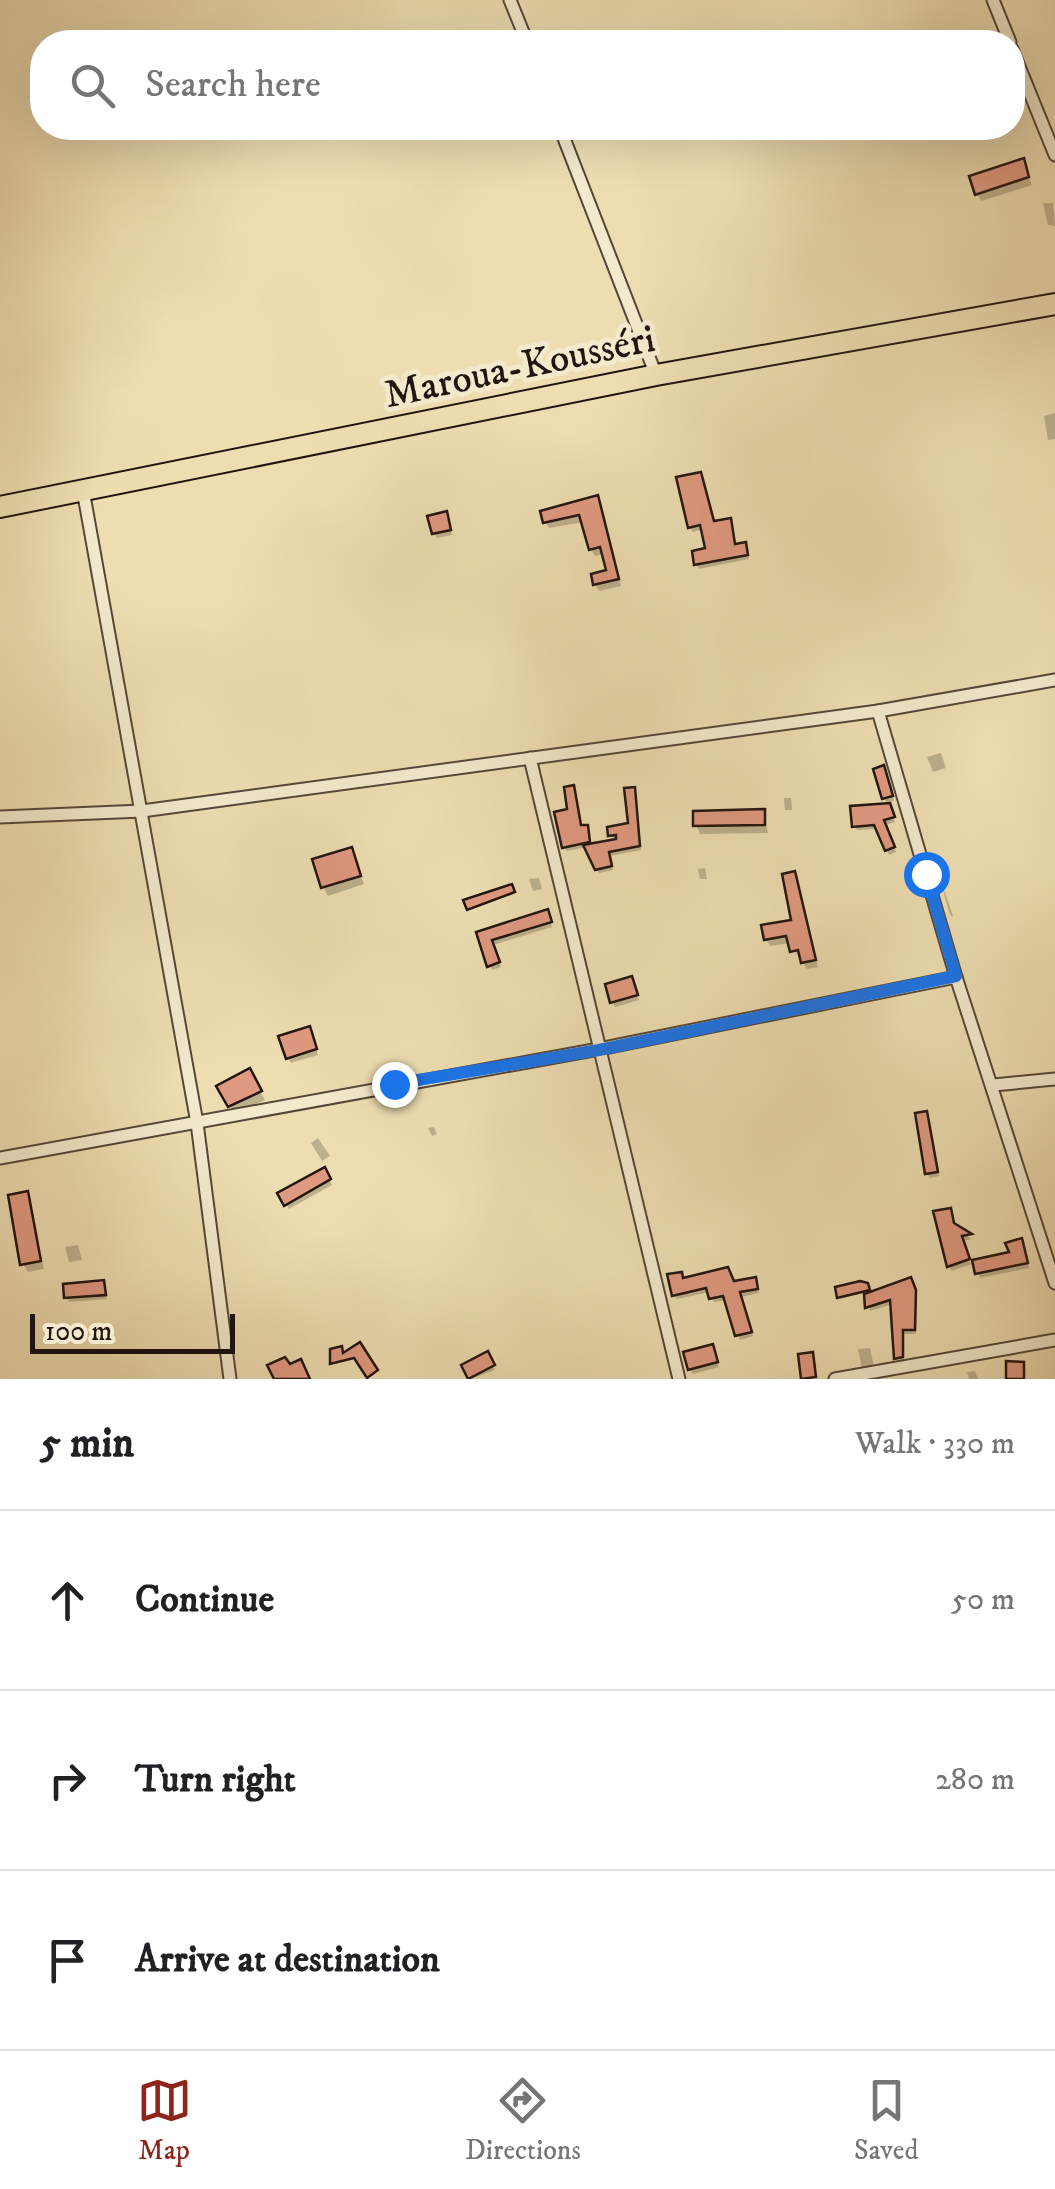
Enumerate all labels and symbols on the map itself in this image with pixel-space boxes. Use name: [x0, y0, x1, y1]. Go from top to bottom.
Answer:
street label: Maroua-Kousséri: [380, 315, 660, 421]
route start: [904, 852, 950, 898]
route end: [372, 1062, 418, 1108]
scale bar: [30, 1309, 235, 1354]

